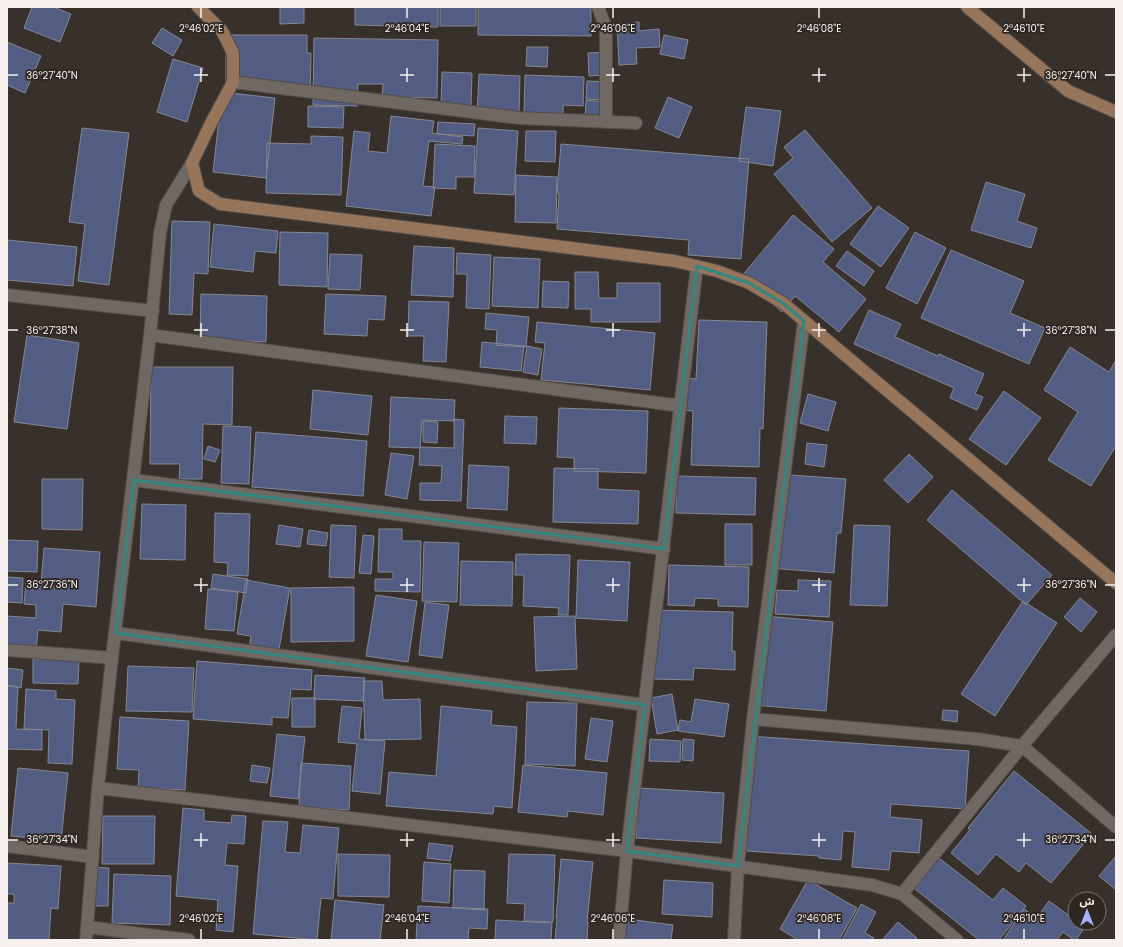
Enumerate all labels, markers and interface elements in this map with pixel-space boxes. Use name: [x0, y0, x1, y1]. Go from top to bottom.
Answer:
text: 2°46'02"E: [179, 21, 223, 36]
text: 2°46'04"E: [385, 21, 429, 36]
text: 2°46'06"E: [591, 21, 635, 36]
text: 2°46'08"E: [797, 21, 841, 36]
text: 2°46'10"E: [1003, 21, 1045, 36]
text: 36°27'40"N: [26, 68, 78, 83]
text: 36°27'40"N: [1045, 68, 1097, 83]
text: 36°27'38"N: [26, 323, 78, 338]
text: 36°27'38"N: [1045, 323, 1097, 338]
text: 36°27'36"N: [26, 577, 78, 592]
text: 36°27'36"N: [1045, 577, 1097, 592]
text: 36°27'34"N: [26, 832, 78, 847]
text: 36°27'34"N: [1045, 832, 1097, 847]
north arrow: [1067, 891, 1107, 931]
text: ش: [1079, 893, 1095, 909]
text: 2°46'02"E: [179, 911, 223, 926]
text: 2°46'04"E: [385, 911, 429, 926]
text: 2°46'06"E: [591, 911, 635, 926]
text: 2°46'08"E: [797, 911, 841, 926]
text: 2°46'10"E: [1003, 911, 1045, 926]

